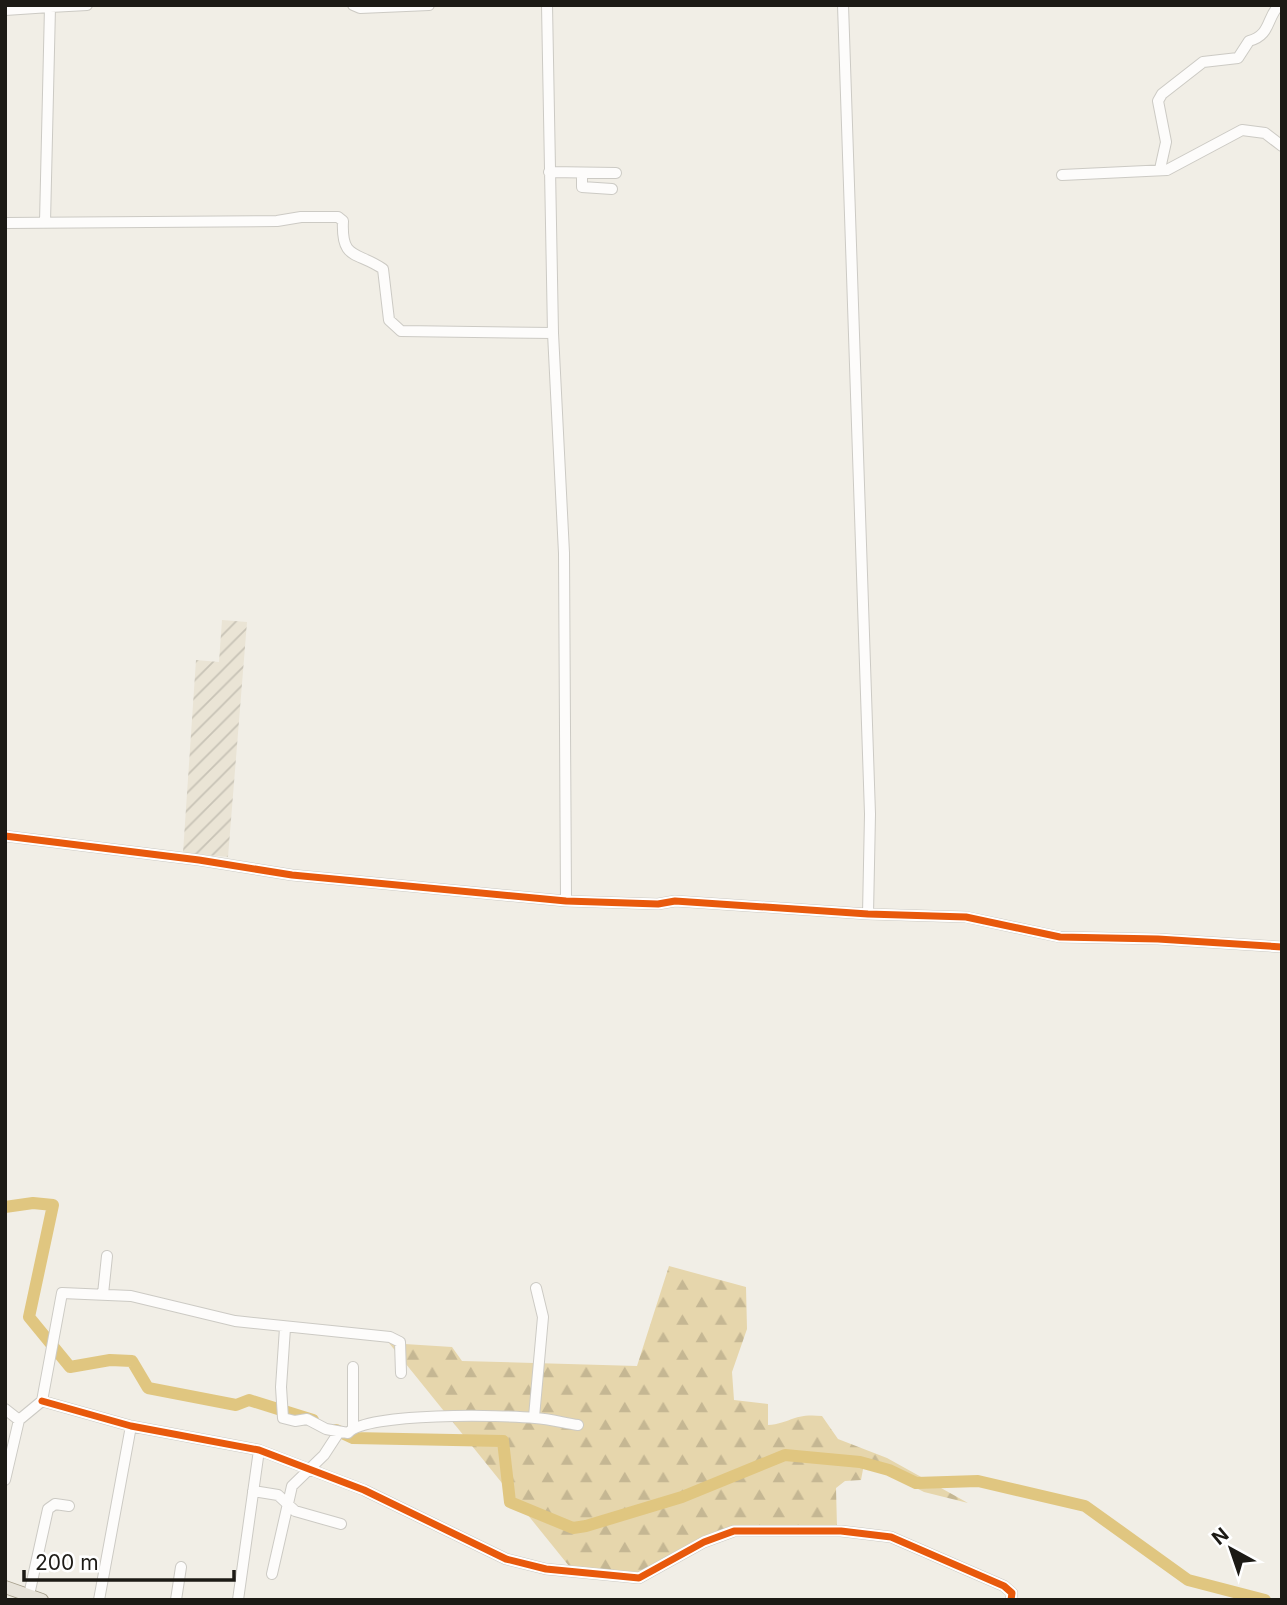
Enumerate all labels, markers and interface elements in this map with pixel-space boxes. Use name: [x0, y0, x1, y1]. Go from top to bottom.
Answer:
north arrow: [1196, 1514, 1266, 1584]
text: N: [1207, 1523, 1233, 1550]
scale bar: [24, 1538, 234, 1582]
text: 200 m: [35, 1550, 99, 1575]

